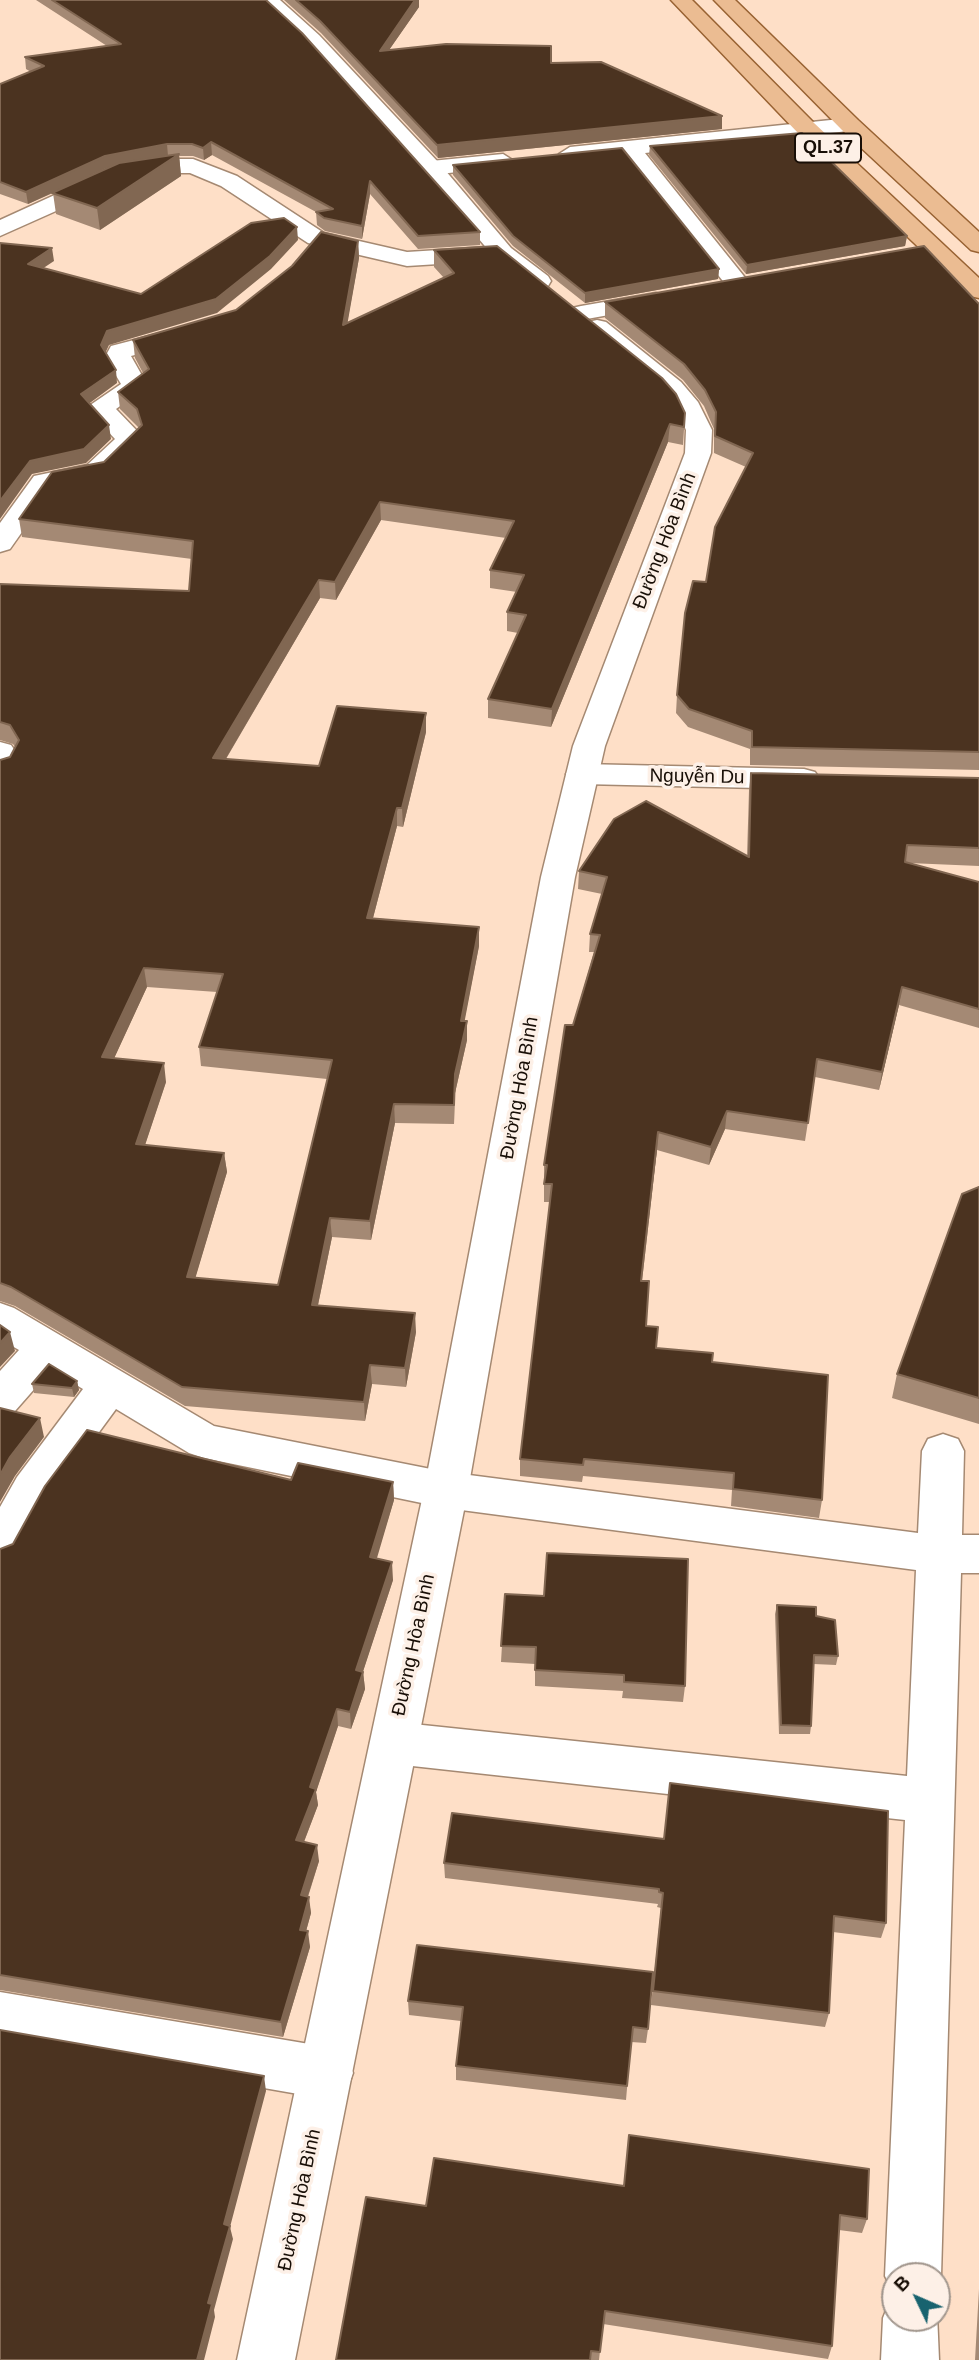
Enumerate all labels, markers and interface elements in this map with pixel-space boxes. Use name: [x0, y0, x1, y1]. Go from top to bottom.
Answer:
road number: QL.37: [795, 134, 861, 162]
street label: Đường Hòa Bình: [628, 469, 702, 613]
street label: Nguyễn Du: [649, 765, 745, 789]
street label: Đường Hòa Bình: [496, 1015, 544, 1161]
street label: Đường Hòa Bình: [388, 1572, 440, 1718]
street label: Đường Hòa Bình: [274, 2127, 326, 2273]
north arrow: [881, 2262, 951, 2332]
text: B: [890, 2271, 914, 2296]

